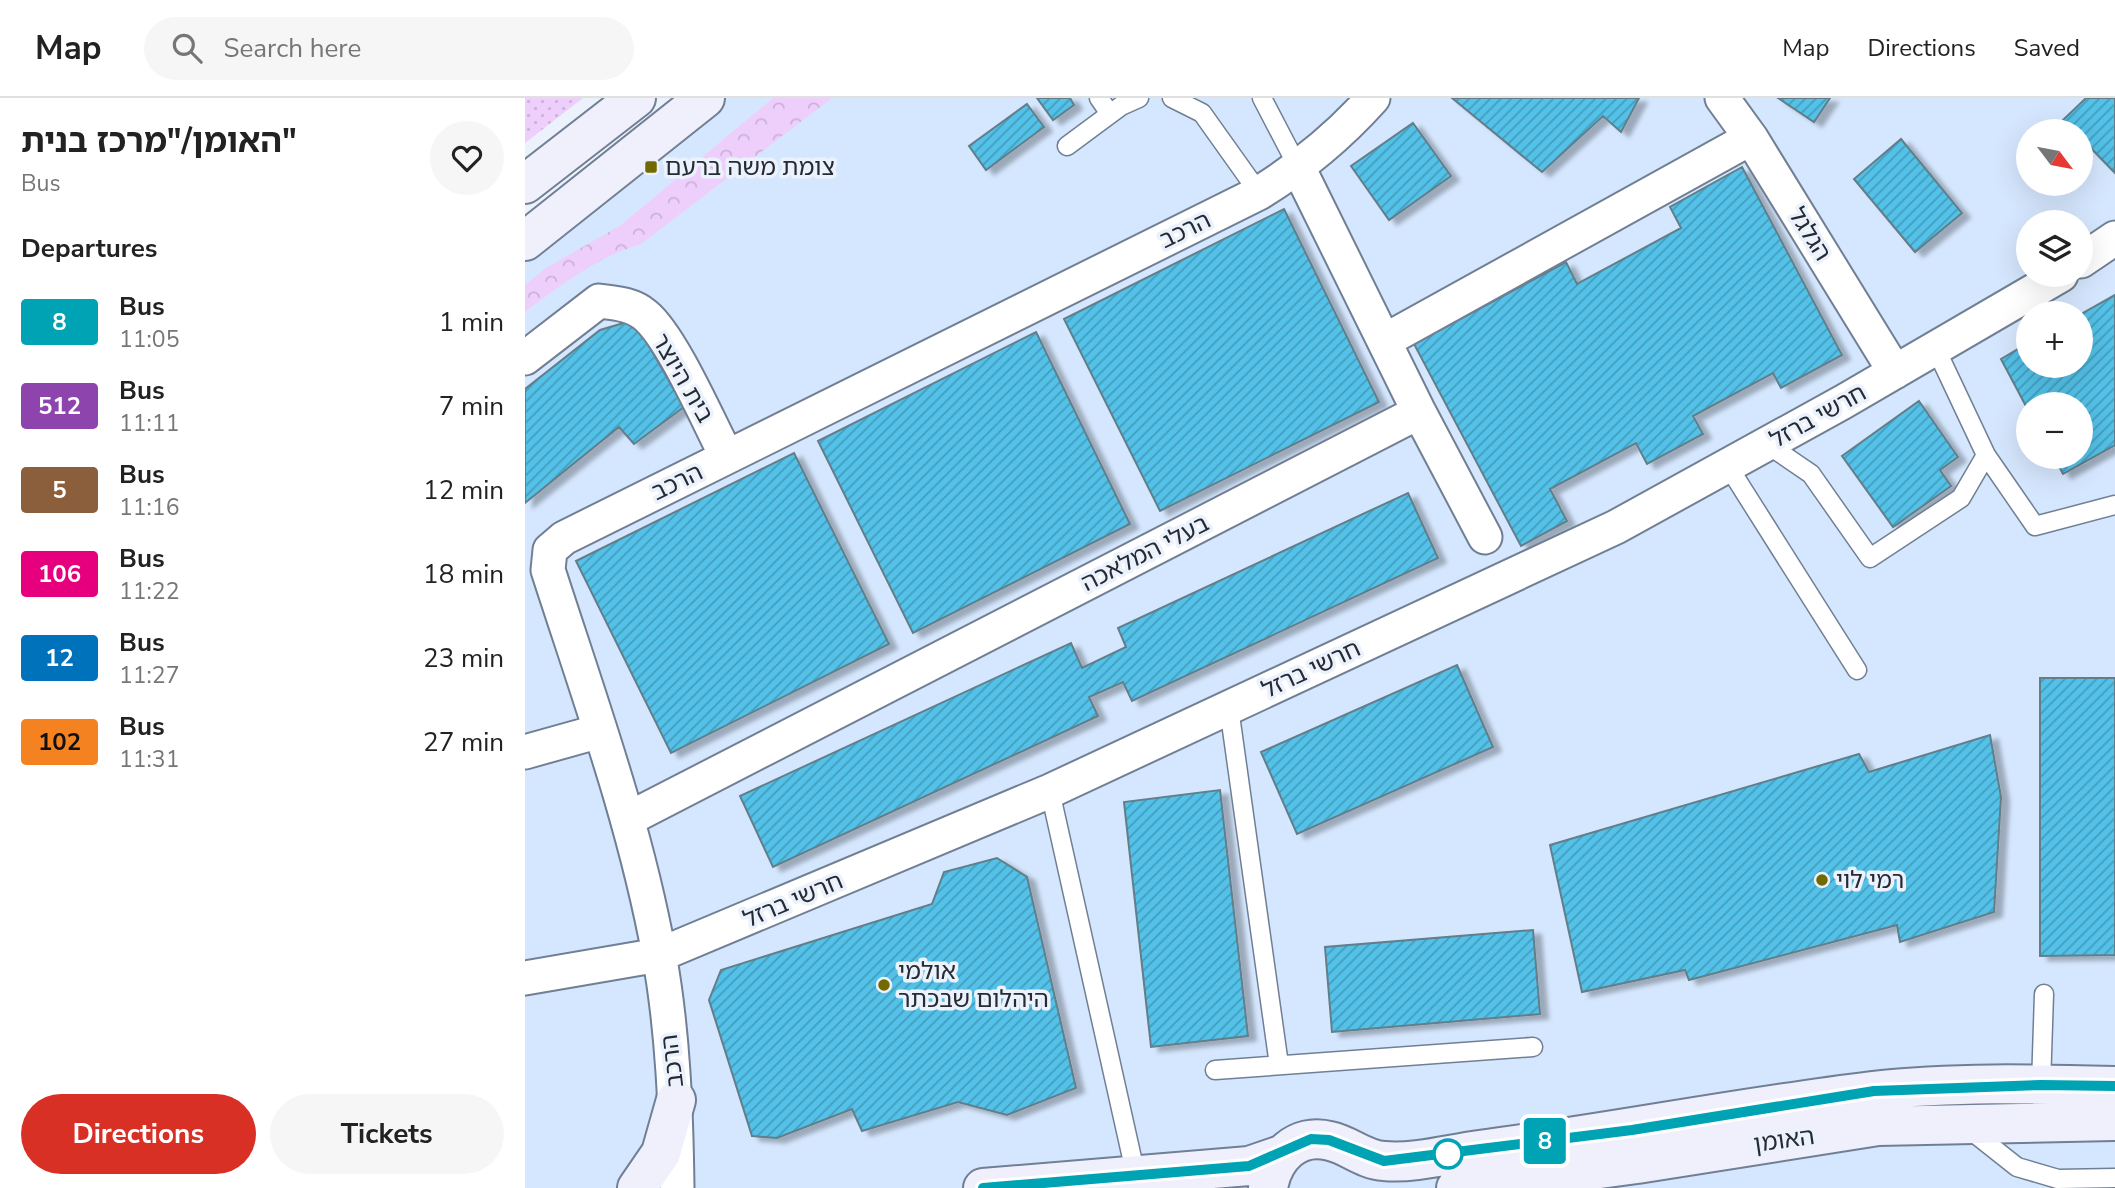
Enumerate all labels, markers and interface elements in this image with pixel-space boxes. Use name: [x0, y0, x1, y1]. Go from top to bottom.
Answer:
search box: [144, 17, 634, 80]
text: Map: [35, 26, 102, 71]
icon: search: [168, 29, 206, 67]
text: Search here: [224, 31, 361, 66]
text: Map: [1782, 32, 1829, 64]
text: Directions: [1867, 32, 1976, 64]
text: Saved: [2014, 32, 2080, 64]
text: האומן/"מרכז בנית": [21, 119, 297, 164]
north arrow: [2016, 119, 2093, 196]
map controls: [2016, 119, 2093, 469]
button: heart: [430, 121, 504, 195]
place label: צומת משה ברעם: [665, 151, 835, 183]
marker: צומת משה ברעם: [643, 159, 659, 175]
text: Bus: [21, 168, 61, 199]
street label: הגלגל: [1781, 201, 1839, 267]
street label: הרכב: [1154, 204, 1216, 256]
button: layers: [2016, 210, 2093, 287]
text: Departures: [21, 231, 157, 266]
text: Bus: [119, 289, 165, 324]
button: +: [2016, 301, 2093, 378]
text: 1 min: [439, 305, 504, 340]
text: 8: [52, 306, 67, 338]
text: 11:05: [119, 324, 179, 355]
street label: בית היוצר: [645, 327, 721, 429]
text: Bus: [119, 373, 165, 408]
street label: חרשי ברזל: [1764, 376, 1872, 456]
text: 7 min: [439, 389, 504, 424]
text: 512: [38, 390, 81, 422]
button: −: [2016, 392, 2093, 469]
text: 11:11: [119, 408, 179, 439]
street label: הרכב: [646, 456, 708, 508]
text: Bus: [119, 457, 165, 492]
text: 12 min: [423, 473, 504, 508]
text: 5: [52, 474, 67, 506]
text: 11:16: [119, 492, 179, 523]
street label: בעלי המלאכה: [1076, 507, 1214, 599]
text: Bus: [119, 541, 165, 576]
text: 18 min: [423, 557, 504, 592]
text: 106: [38, 558, 81, 590]
text: 11:22: [119, 576, 179, 607]
text: Bus: [119, 625, 165, 660]
street label: חרשי ברזל: [1257, 632, 1365, 706]
text: 23 min: [423, 641, 504, 676]
text: 12: [45, 642, 74, 674]
text: 11:27: [119, 660, 179, 691]
text: Bus: [119, 709, 165, 744]
text: 27 min: [423, 725, 504, 760]
text: 102: [38, 726, 81, 758]
text: 11:31: [119, 744, 179, 775]
place label: רמי לוי: [1836, 864, 1904, 896]
street label: חרשי ברזל: [738, 865, 848, 935]
marker: רמי לוי: [1814, 872, 1830, 888]
place label: אולמי היהלום שבכתר: [898, 955, 1049, 1015]
marker: אולמי היהלום שבכתר: [876, 977, 892, 993]
street label: הרכב: [653, 1033, 691, 1089]
button: Directions: [21, 1094, 256, 1174]
button: Tickets: [270, 1094, 504, 1174]
line badge: 8: [1522, 1118, 1568, 1164]
street label: האומן: [1751, 1120, 1817, 1160]
text: 8: [1538, 1125, 1552, 1157]
unlabelled marker: [1433, 1139, 1463, 1169]

